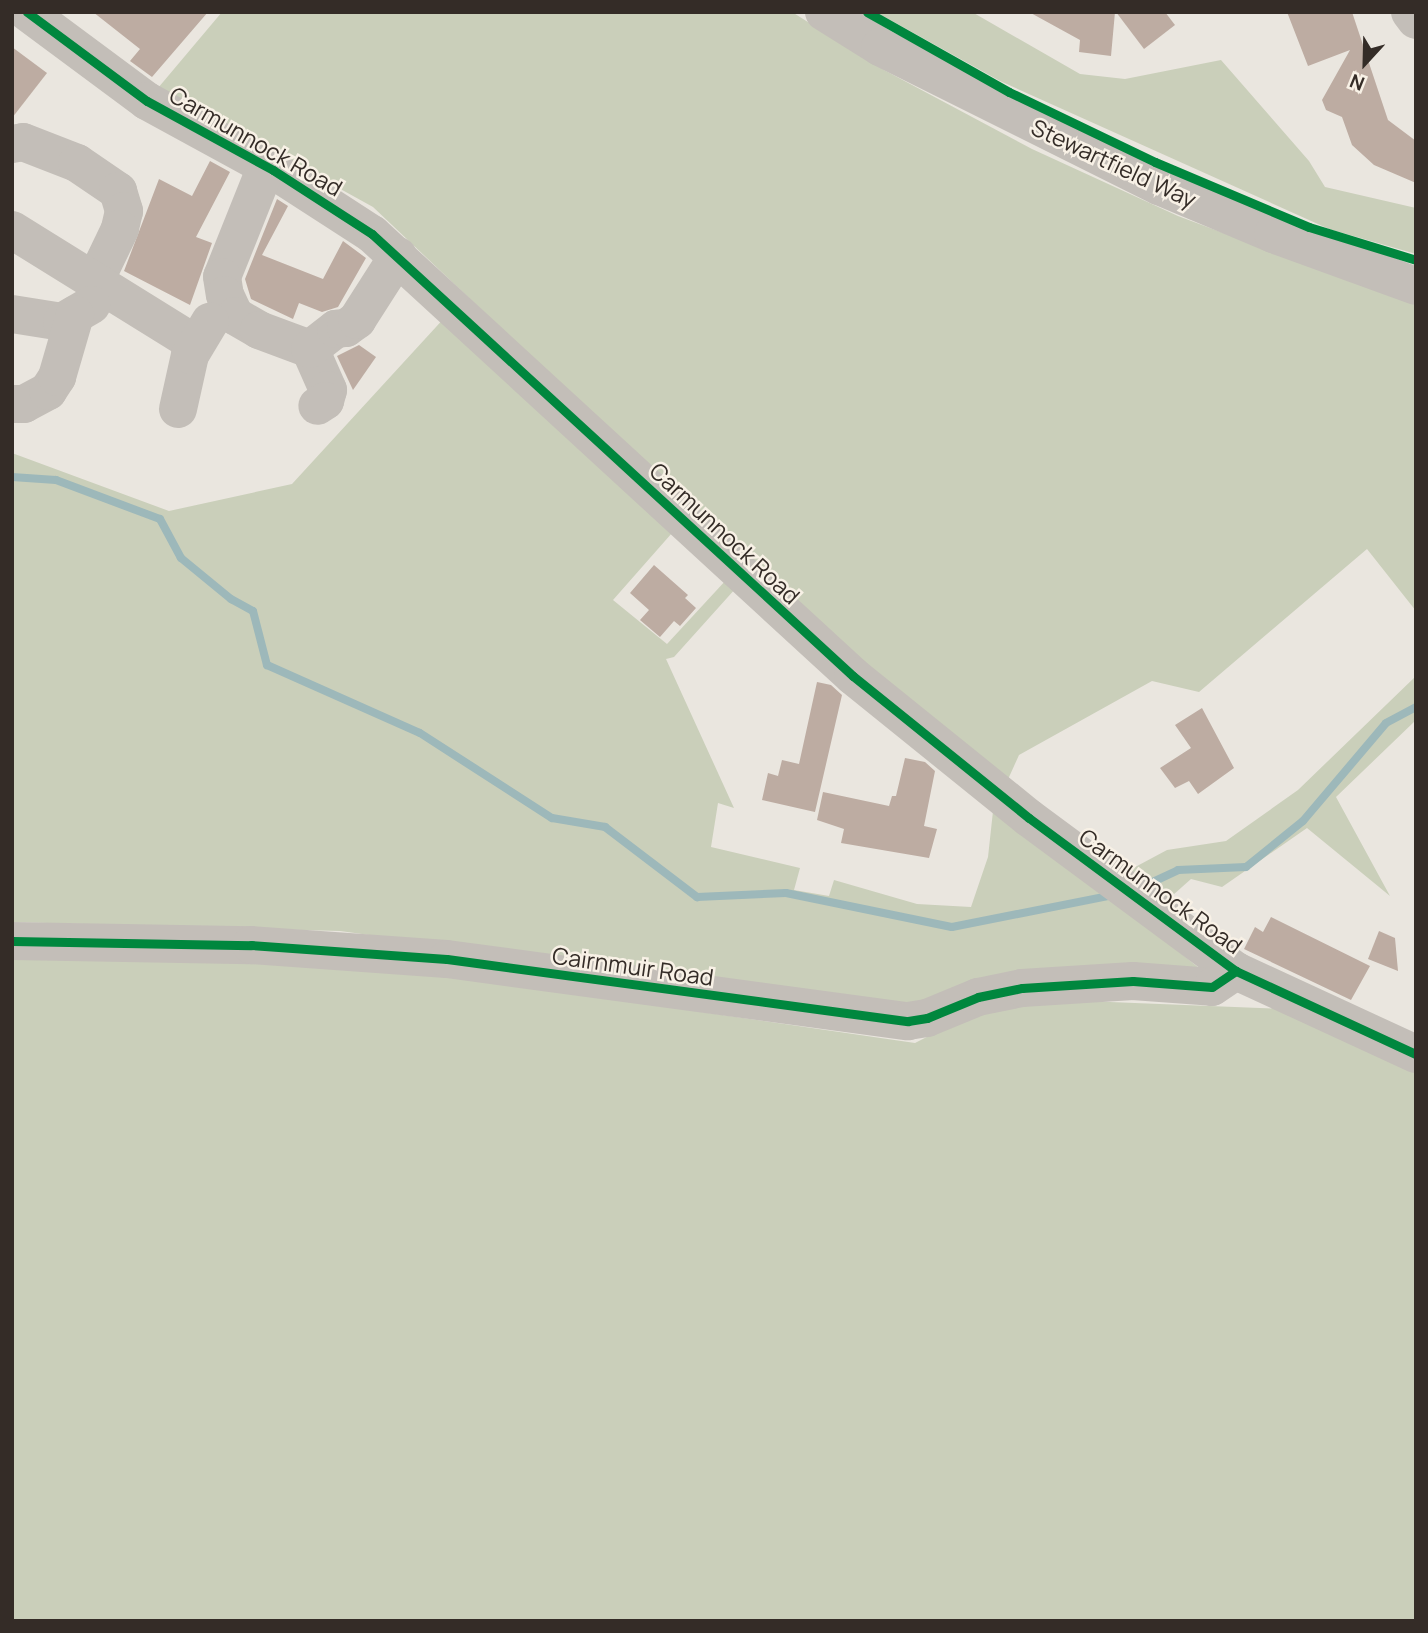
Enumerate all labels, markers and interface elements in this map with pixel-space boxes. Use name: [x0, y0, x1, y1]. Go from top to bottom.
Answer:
north arrow: [1330, 28, 1400, 98]
text: N: [1346, 68, 1368, 97]
street label: Carmunnock Road: [165, 80, 347, 202]
street label: Stewartfield Way: [1027, 113, 1201, 213]
street label: Carmunnock Road: [644, 456, 806, 610]
street label: Carmunnock Road: [1074, 823, 1248, 959]
street label: Cairnmuir Road: [551, 941, 715, 991]

